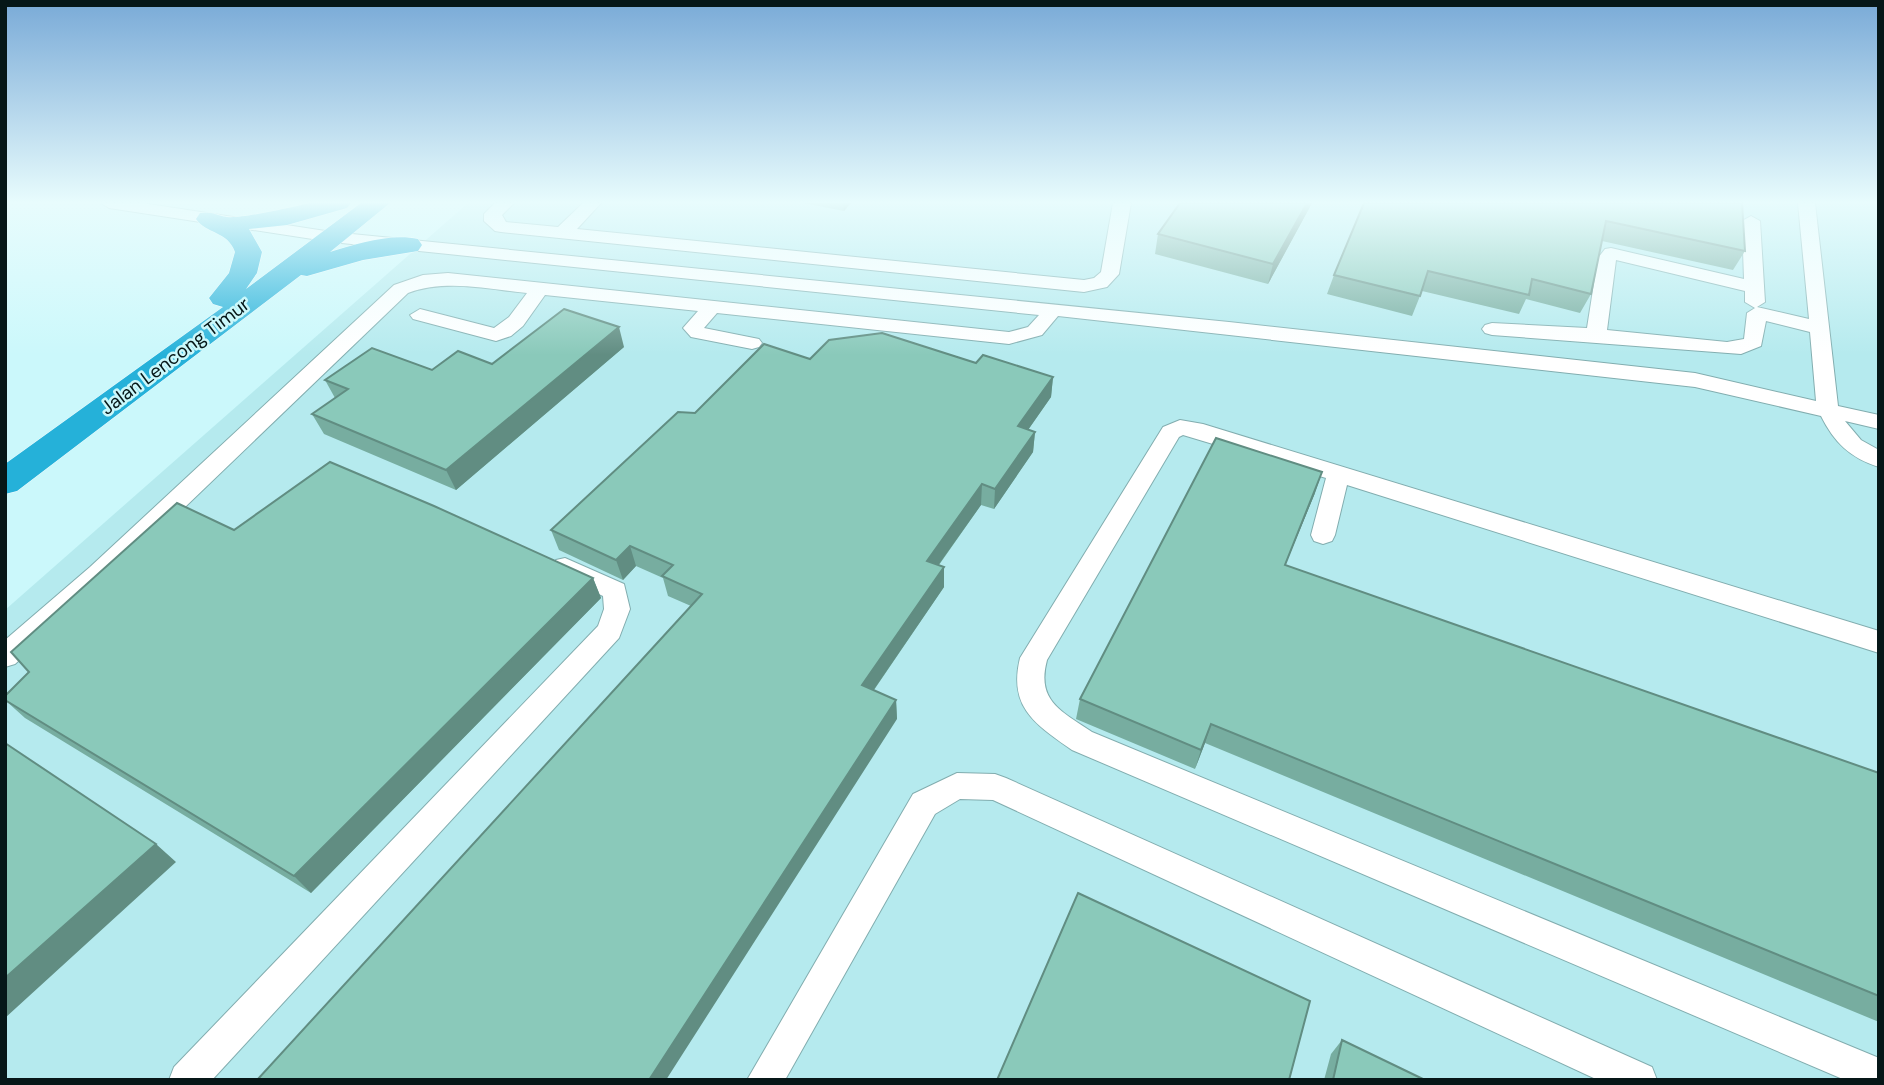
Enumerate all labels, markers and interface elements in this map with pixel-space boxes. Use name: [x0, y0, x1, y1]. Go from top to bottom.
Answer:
street label: Jalan Lencong Timur: [95, 292, 255, 420]

